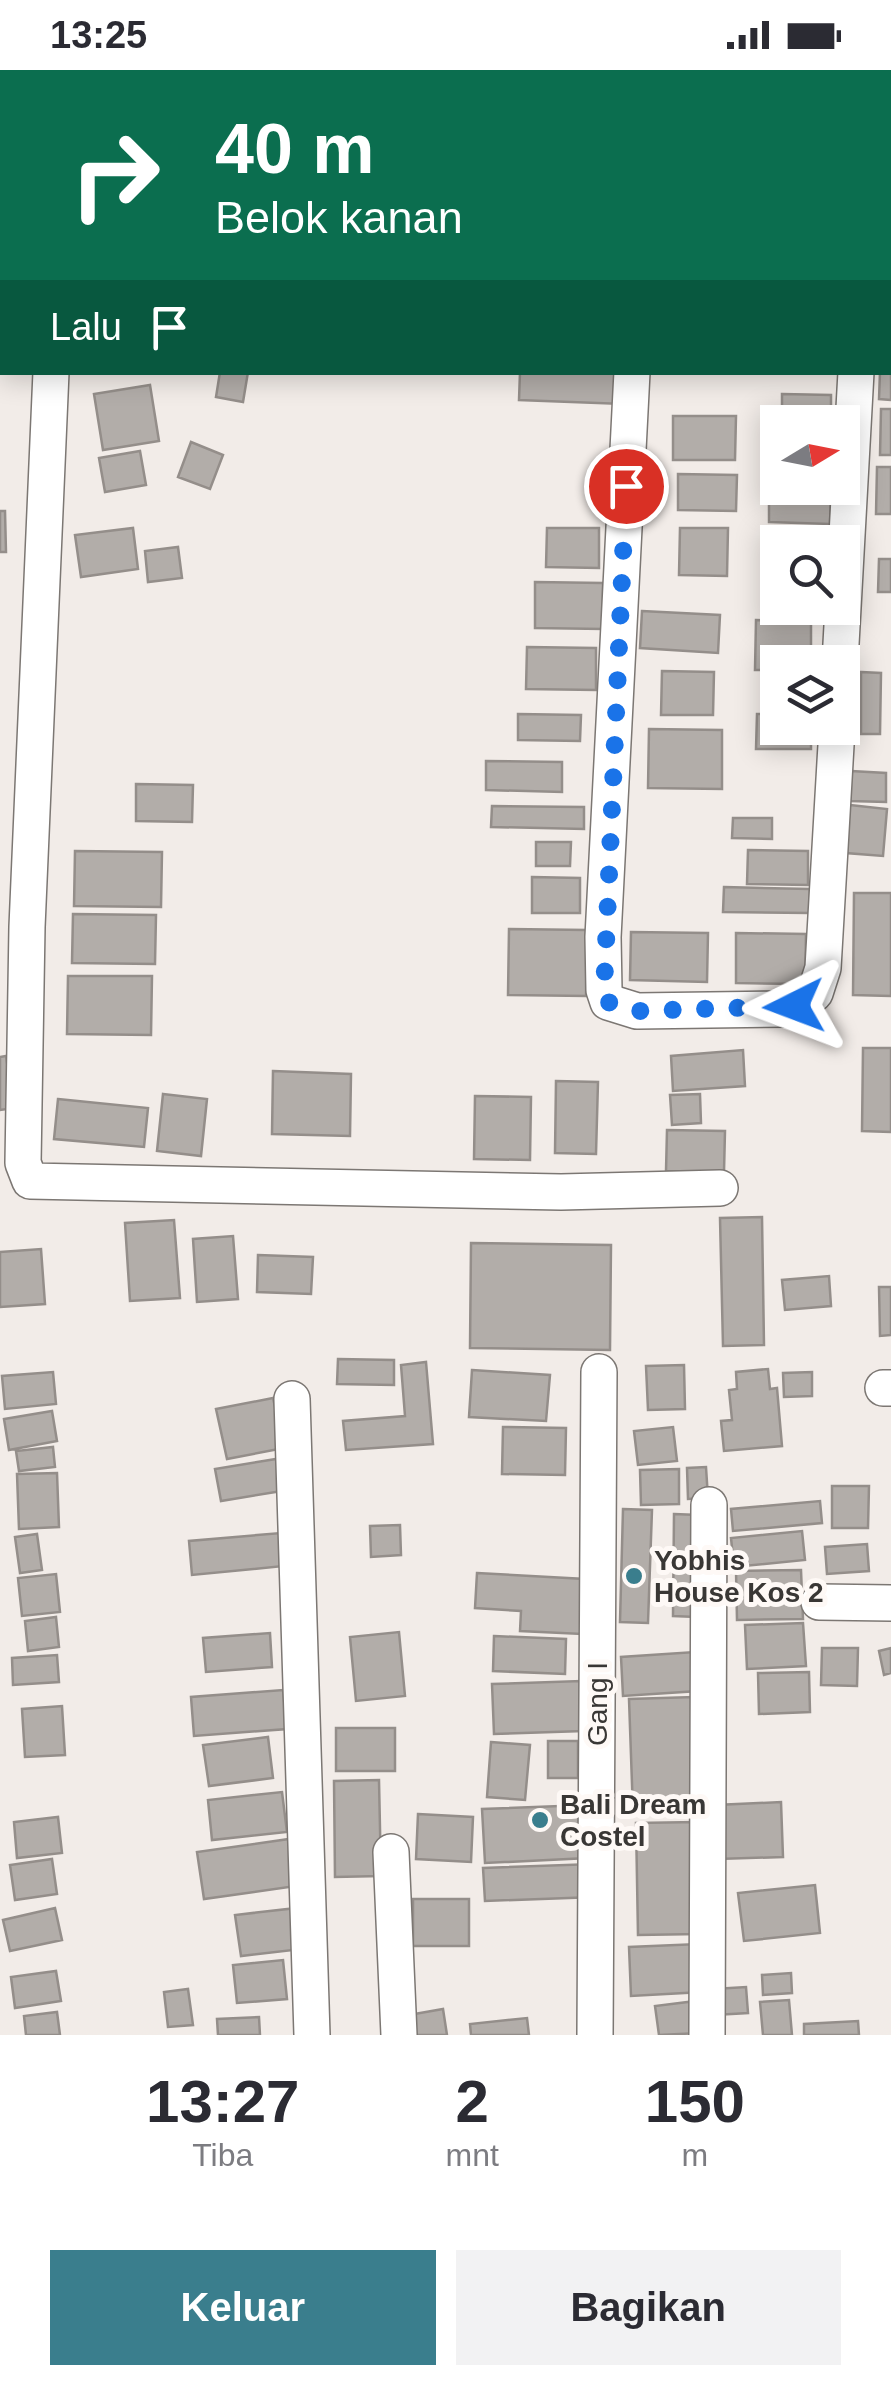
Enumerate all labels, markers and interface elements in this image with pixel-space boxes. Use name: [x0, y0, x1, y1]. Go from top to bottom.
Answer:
text: 13:25: [50, 14, 147, 56]
icon: right: [50, 110, 180, 240]
text: 40 m: [215, 110, 375, 188]
text: Belok kanan: [215, 192, 463, 243]
icon: arrive: [142, 300, 197, 355]
text: Lalu: [50, 306, 122, 348]
north arrow: [760, 405, 860, 505]
map controls: [760, 405, 860, 745]
pin: [584, 444, 669, 529]
icon: arrive: [599, 459, 654, 514]
button: search: [760, 525, 860, 625]
button: layers: [760, 645, 860, 745]
position arrow: [742, 954, 846, 1058]
place label: Yobhis House Kos 2: [654, 1545, 824, 1608]
marker: Yobhis House Kos 2: [623, 1565, 645, 1587]
street label: Gang I: [582, 1662, 613, 1746]
place label: Bali Dream Costel: [560, 1789, 706, 1852]
marker: Bali Dream Costel: [529, 1809, 551, 1831]
text: 13:27: [146, 2068, 299, 2135]
text: 2: [455, 2068, 489, 2135]
text: 150: [645, 2068, 745, 2135]
text: Tiba: [192, 2137, 253, 2173]
text: mnt: [446, 2137, 499, 2173]
text: m: [682, 2137, 708, 2173]
button: Keluar: [50, 2250, 436, 2365]
button: Bagikan: [456, 2250, 841, 2365]

